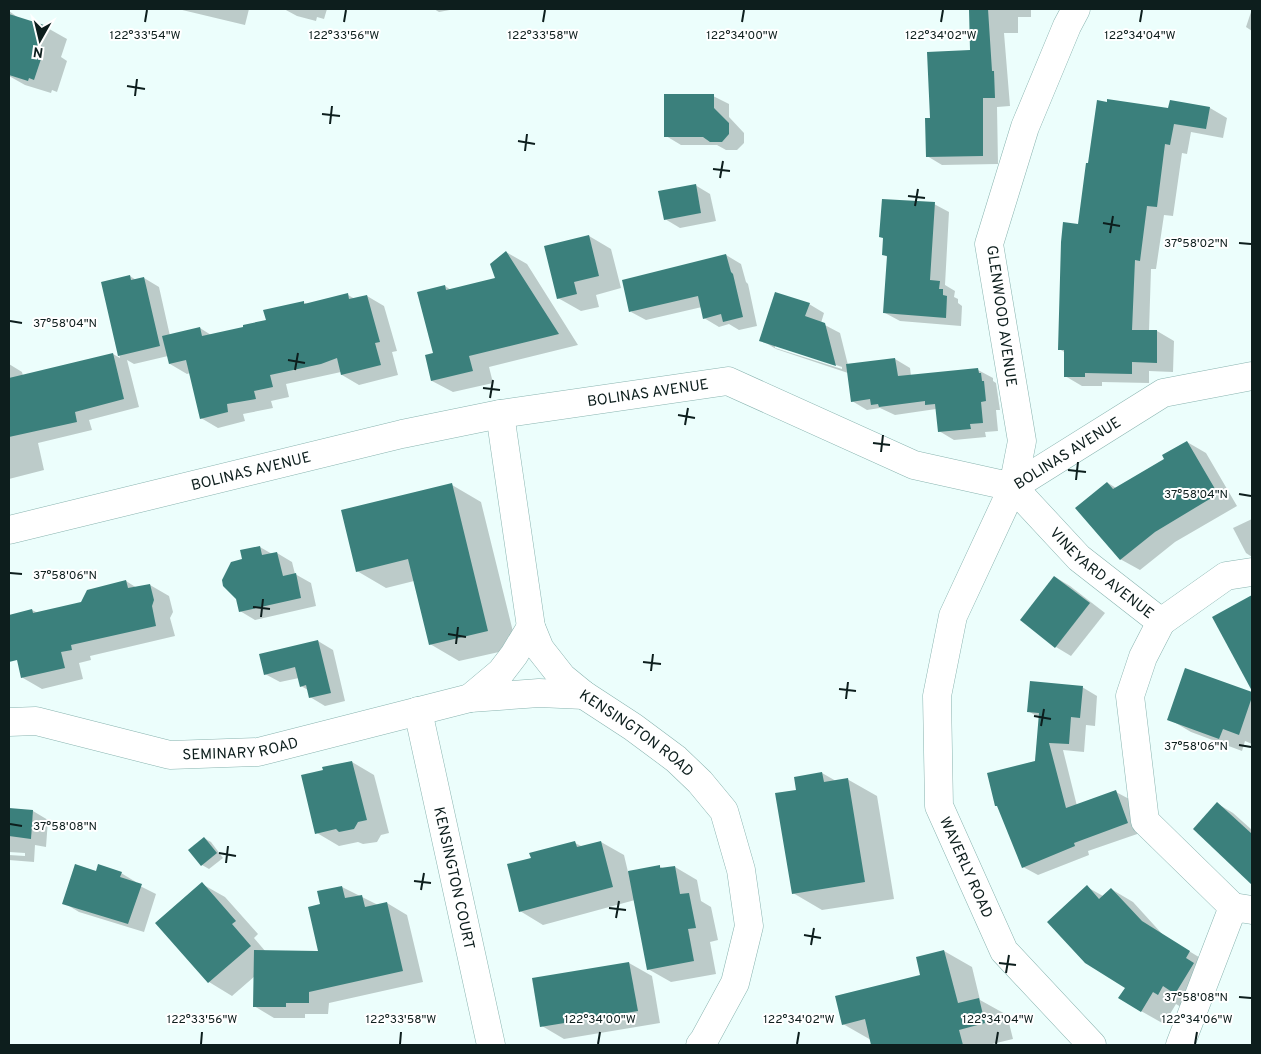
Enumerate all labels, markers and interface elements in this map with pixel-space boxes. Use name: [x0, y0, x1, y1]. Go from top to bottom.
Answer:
north arrow: [15, 15, 65, 65]
text: 122°33'54"W: [109, 28, 181, 44]
text: 122°33'56"W: [309, 28, 379, 44]
text: 122°33'58"W: [508, 28, 578, 44]
text: 122°34'00"W: [706, 28, 778, 44]
text: 122°34'02"W: [905, 28, 977, 44]
text: 122°34'04"W: [1104, 28, 1176, 44]
text: N: [32, 42, 45, 61]
text: 37°58'02"N: [1164, 236, 1228, 252]
street label: GLENWOOD AVENUE: [981, 244, 1020, 388]
text: 37°58'04"N: [33, 316, 97, 332]
street label: BOLINAS AVENUE: [586, 376, 710, 412]
street label: BOLINAS AVENUE: [1011, 414, 1125, 495]
street label: BOLINAS AVENUE: [189, 449, 313, 496]
text: 37°58'04"N: [1164, 487, 1228, 503]
street label: VINEYARD AVENUE: [1045, 524, 1157, 624]
text: 37°58'06"N: [33, 568, 97, 584]
street label: KENSINGTON ROAD: [575, 686, 697, 782]
street label: SEMINARY ROAD: [182, 734, 301, 766]
text: 37°58'06"N: [1164, 739, 1228, 755]
street label: KENSINGTON COURT: [428, 805, 478, 952]
street label: WAVERLY ROAD: [934, 814, 996, 922]
text: 37°58'08"N: [33, 819, 97, 835]
text: 37°58'08"N: [1164, 990, 1228, 1006]
text: 122°33'56"W: [167, 1012, 237, 1028]
text: 122°33'58"W: [366, 1012, 436, 1028]
text: 122°34'00"W: [564, 1012, 636, 1028]
text: 122°34'02"W: [763, 1012, 835, 1028]
text: 122°34'04"W: [962, 1012, 1034, 1028]
text: 122°34'06"W: [1161, 1012, 1233, 1028]

